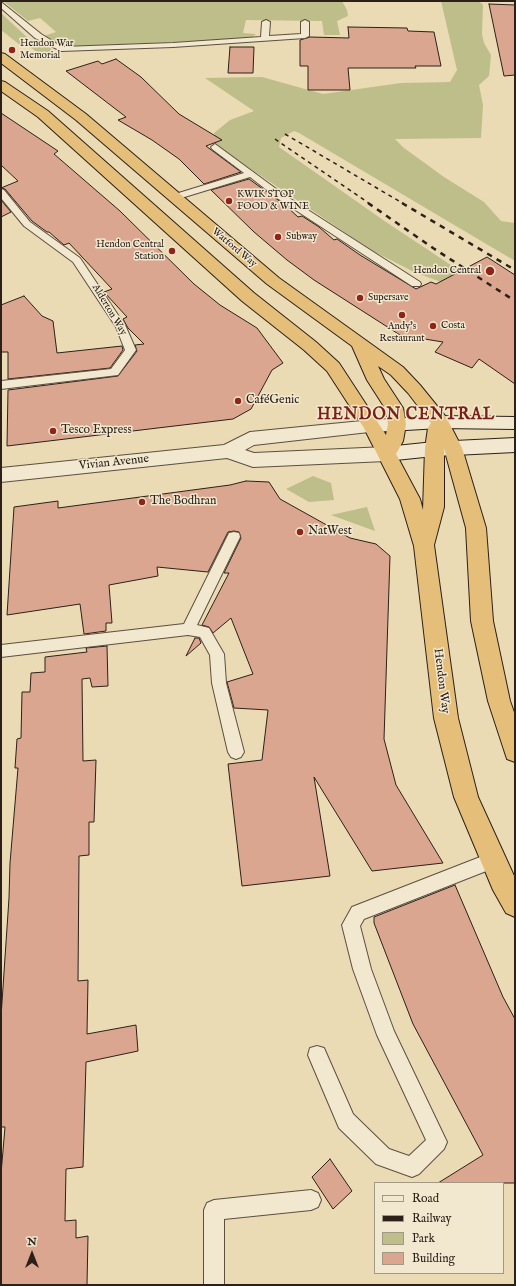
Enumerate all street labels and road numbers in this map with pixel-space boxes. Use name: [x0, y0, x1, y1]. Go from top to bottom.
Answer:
street label: Watford Way: [209, 226, 259, 270]
street label: Alderton Way: [89, 282, 129, 338]
street label: Vivian Avenue: [78, 452, 150, 474]
street label: Hendon Way: [430, 648, 452, 714]

